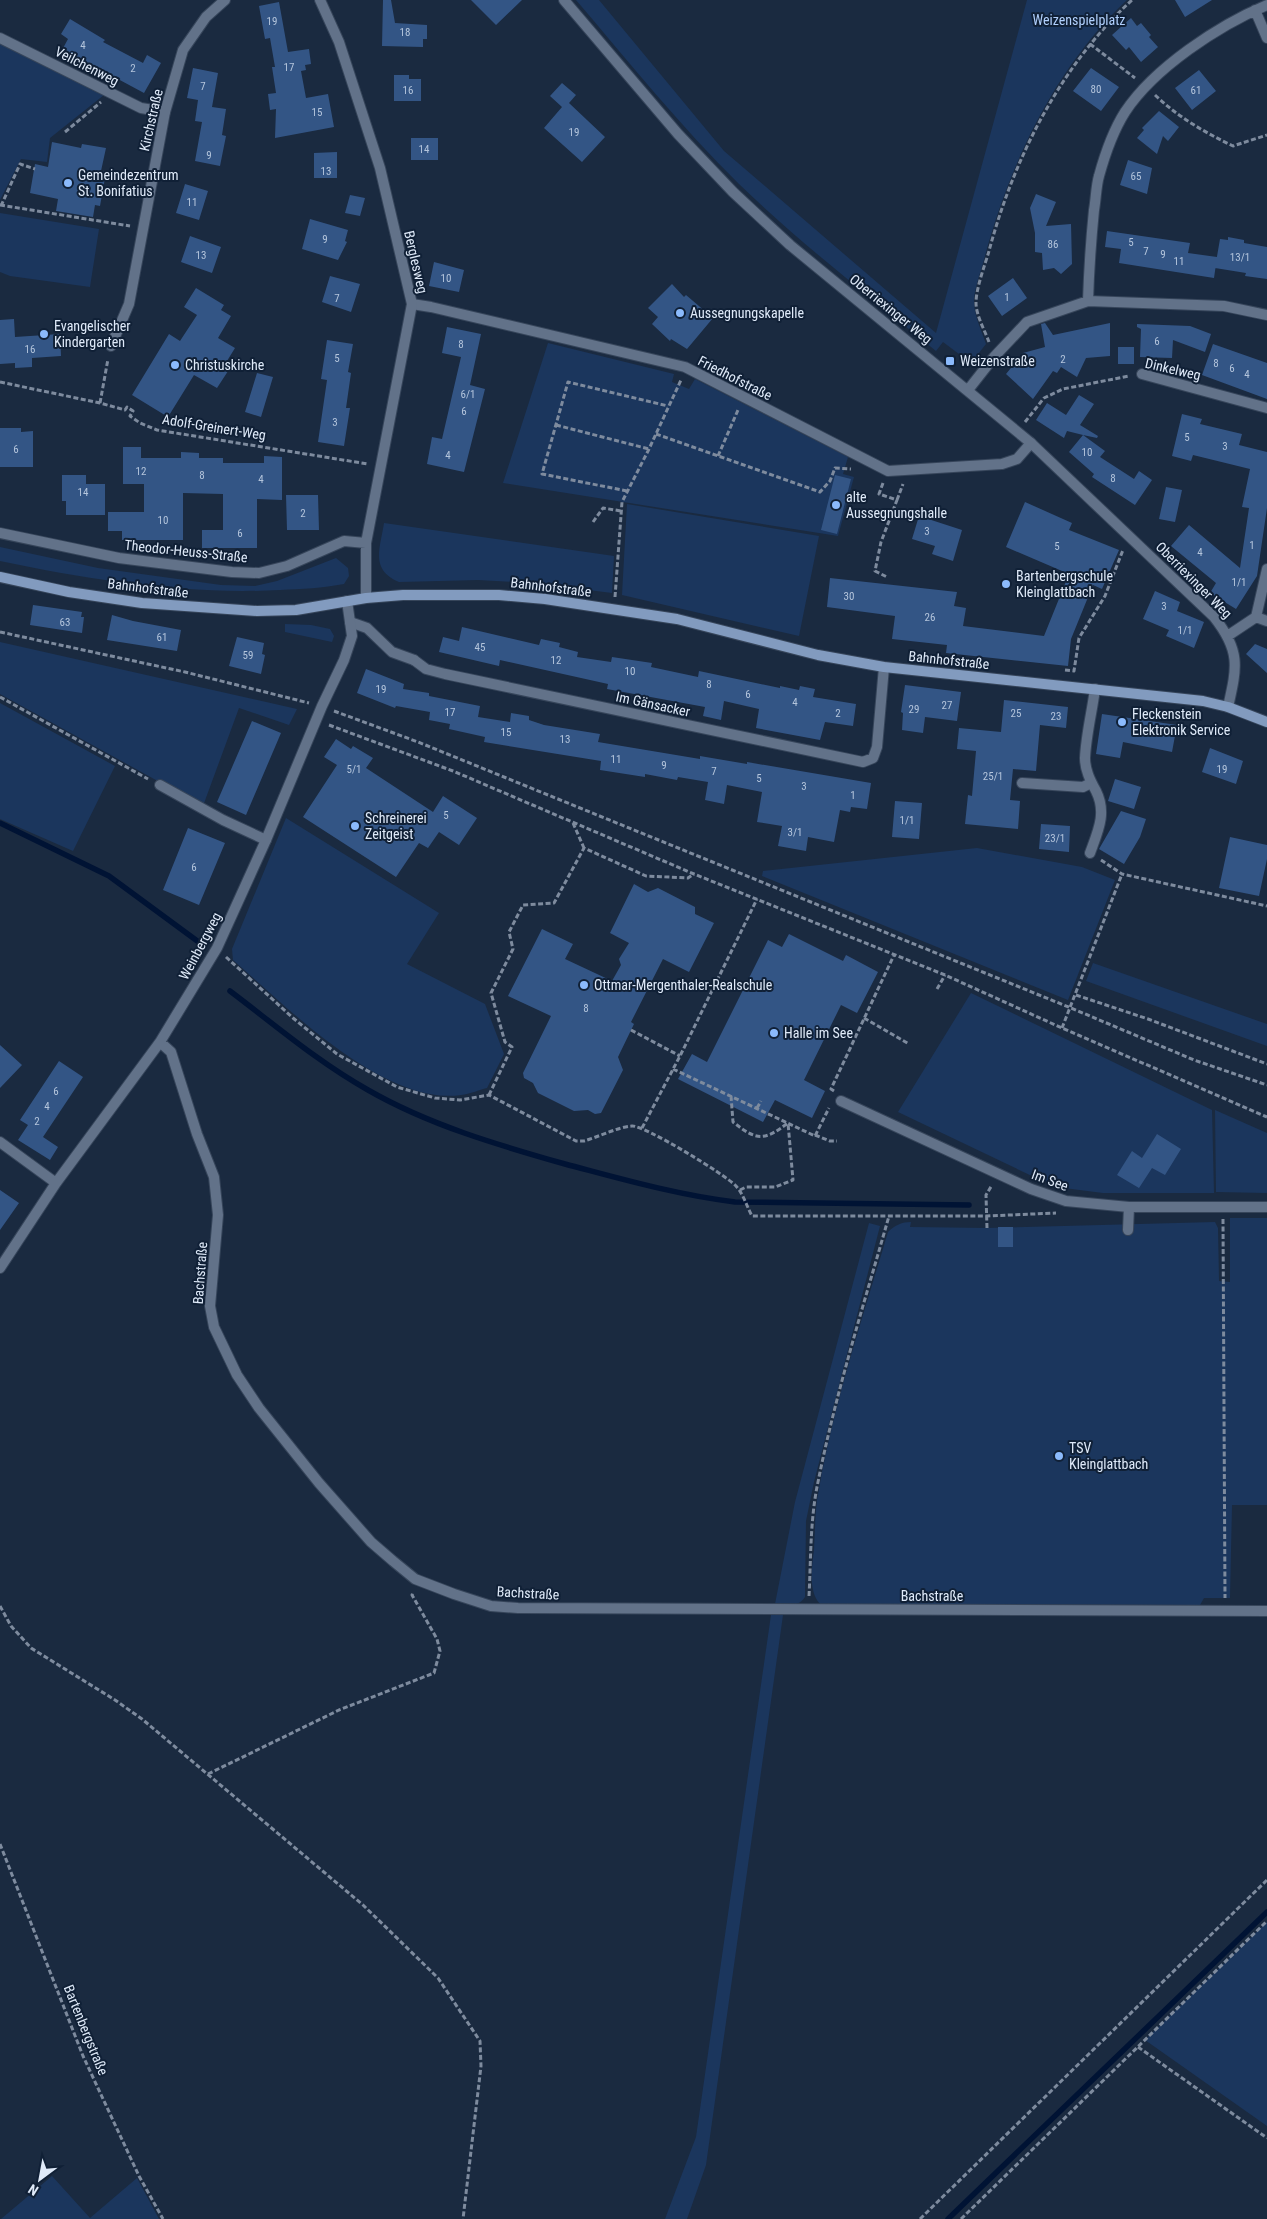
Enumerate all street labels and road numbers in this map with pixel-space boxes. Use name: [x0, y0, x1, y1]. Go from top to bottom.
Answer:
street label: Veilchenweg: [52, 43, 122, 89]
street label: Kirchstraße: [136, 87, 166, 153]
street label: Berglesweg: [401, 229, 431, 295]
street label: Oberriexinger Weg: [847, 271, 935, 347]
street label: Friedhofstraße: [695, 353, 775, 404]
street label: Dinkelweg: [1144, 355, 1202, 383]
street label: Adolf-Greinert-Weg: [161, 411, 267, 443]
street label: Theodor-Heuss-Straße: [124, 537, 249, 565]
street label: Oberriexinger Weg: [1153, 539, 1235, 621]
street label: Bahnhofstraße: [510, 574, 593, 600]
street label: Bahnhofstraße: [107, 575, 190, 601]
street label: Bahnhofstraße: [908, 648, 991, 672]
street label: Im Gänsacker: [614, 688, 692, 720]
street label: Weinbergweg: [176, 910, 224, 982]
street label: Im See: [1030, 1166, 1071, 1194]
street label: Bachstraße: [190, 1241, 210, 1305]
street label: Bachstraße: [496, 1583, 560, 1603]
street label: Bachstraße: [901, 1588, 964, 1604]
street label: Bartenbergstraße: [61, 1982, 112, 2078]

